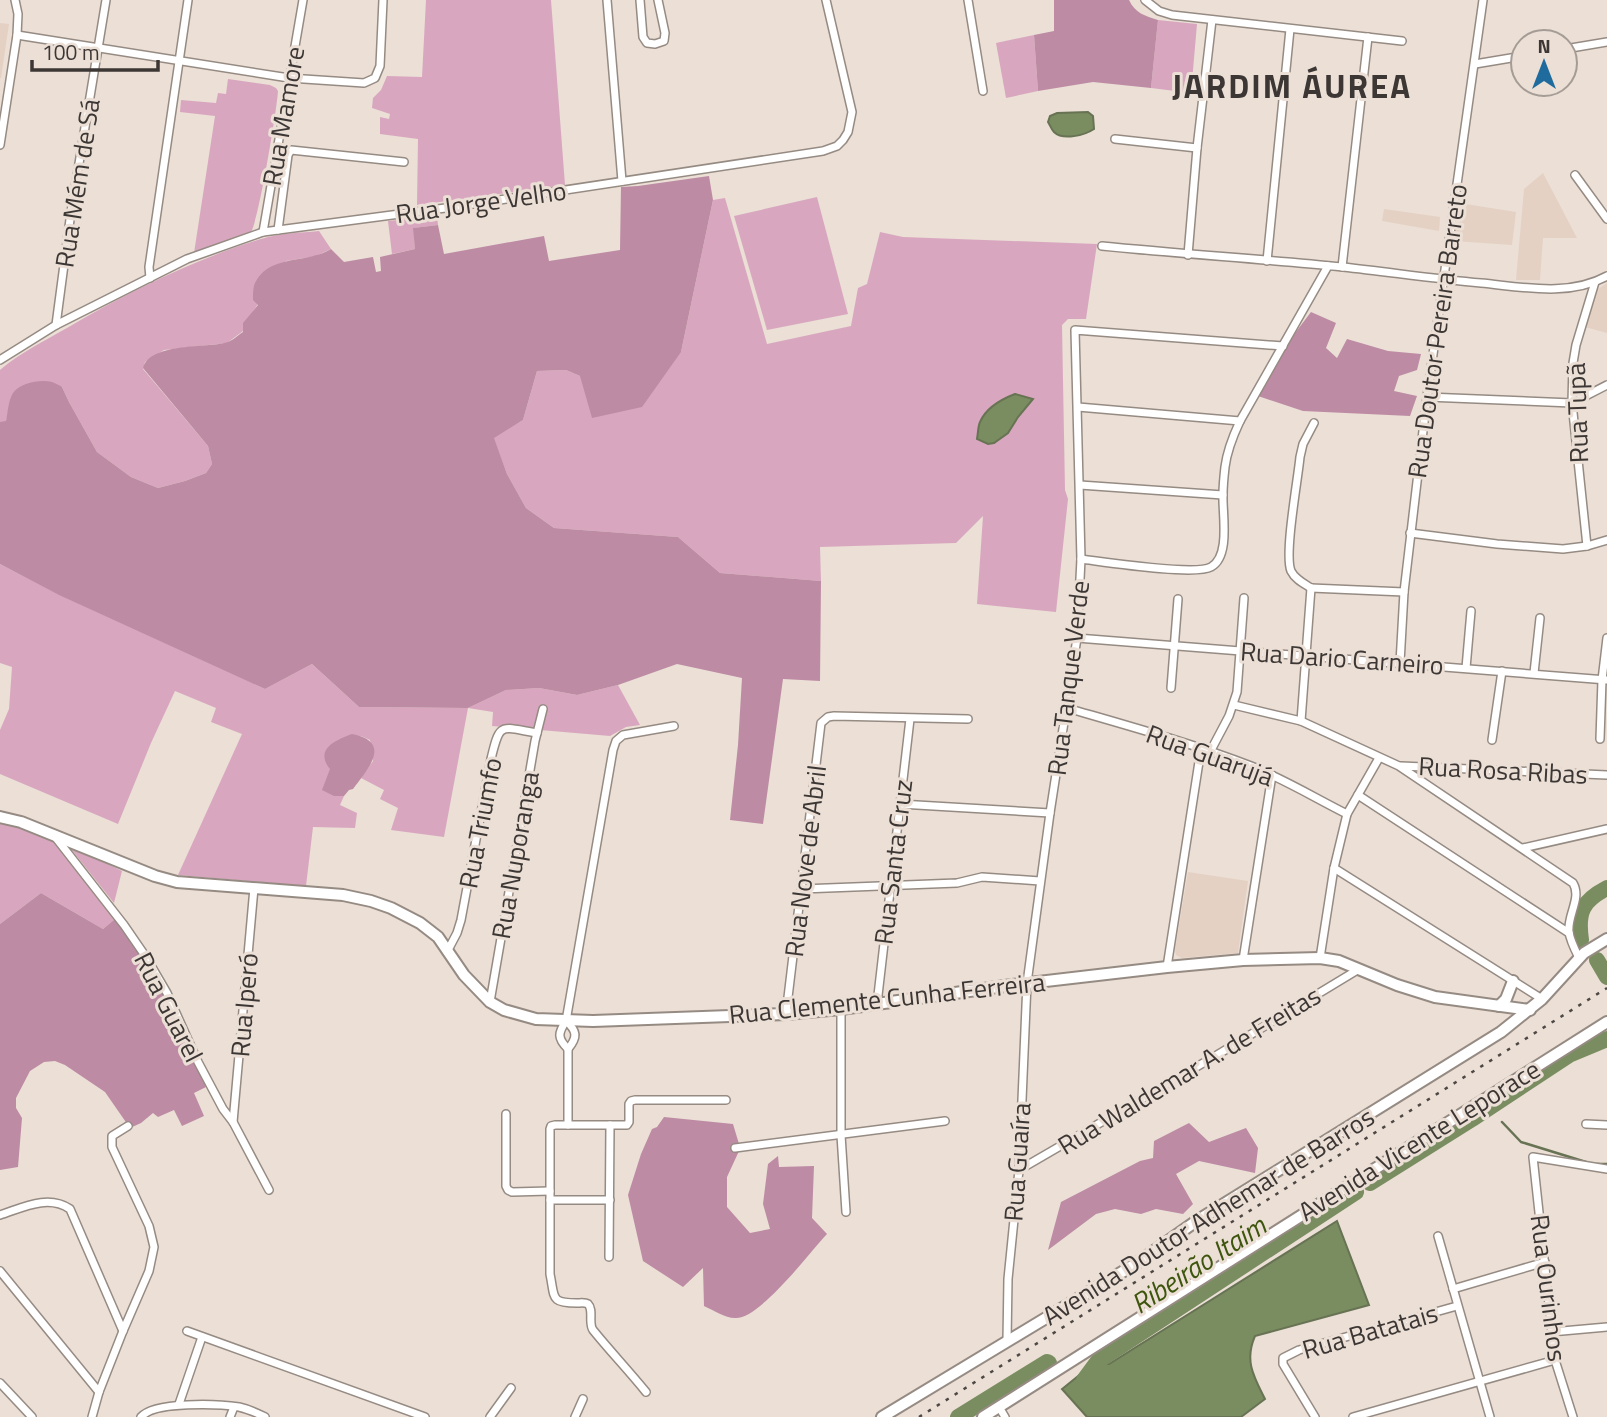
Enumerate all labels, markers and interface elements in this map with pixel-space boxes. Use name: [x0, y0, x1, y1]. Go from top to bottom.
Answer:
scale bar: [32, 28, 158, 72]
north arrow: [1509, 28, 1579, 98]
text: N: [1537, 31, 1551, 60]
text: 100 m: [42, 36, 99, 68]
street label: Rua Mamore: [252, 43, 314, 189]
district label: JARDIM ÁUREA: [1172, 61, 1412, 111]
street label: Rua Mém de Sá: [44, 96, 110, 270]
street label: Rua Jorge Velho: [393, 171, 569, 233]
street label: Rua Doutor Pereira Barreto: [1397, 181, 1477, 481]
street label: Rua Tupã: [1556, 362, 1598, 464]
street label: Rua Tanque Verde: [1037, 578, 1099, 778]
street label: Rua Dario Carneiro: [1239, 631, 1445, 685]
street label: Rua Guarujá: [1141, 714, 1279, 796]
street label: Rua Rosa Ribas: [1417, 746, 1589, 794]
street label: Rua Triumfo: [448, 754, 512, 892]
street label: Rua Nove de Abril: [774, 763, 836, 959]
street label: Rua Nuporanga: [481, 768, 549, 942]
street label: Rua Santa Cruz: [864, 777, 922, 947]
street label: Rua Guarel: [125, 945, 213, 1069]
street label: Rua Iperó: [220, 951, 268, 1059]
street label: Rua Clemente Cunha Ferreira: [727, 962, 1047, 1034]
street label: Rua Waldemar A. de Freitas: [1050, 976, 1328, 1164]
street label: Avenida Vicente Leporace: [1290, 1050, 1548, 1230]
street label: Avenida Doutor Adhemar de Barros: [1034, 1097, 1382, 1335]
street label: Rua Guaíra: [993, 1101, 1041, 1223]
water label: Ribeirão Itaim: [1122, 1203, 1275, 1324]
street label: Rua Ourinhos: [1521, 1212, 1577, 1364]
street label: Rua Batatais: [1298, 1293, 1442, 1369]

